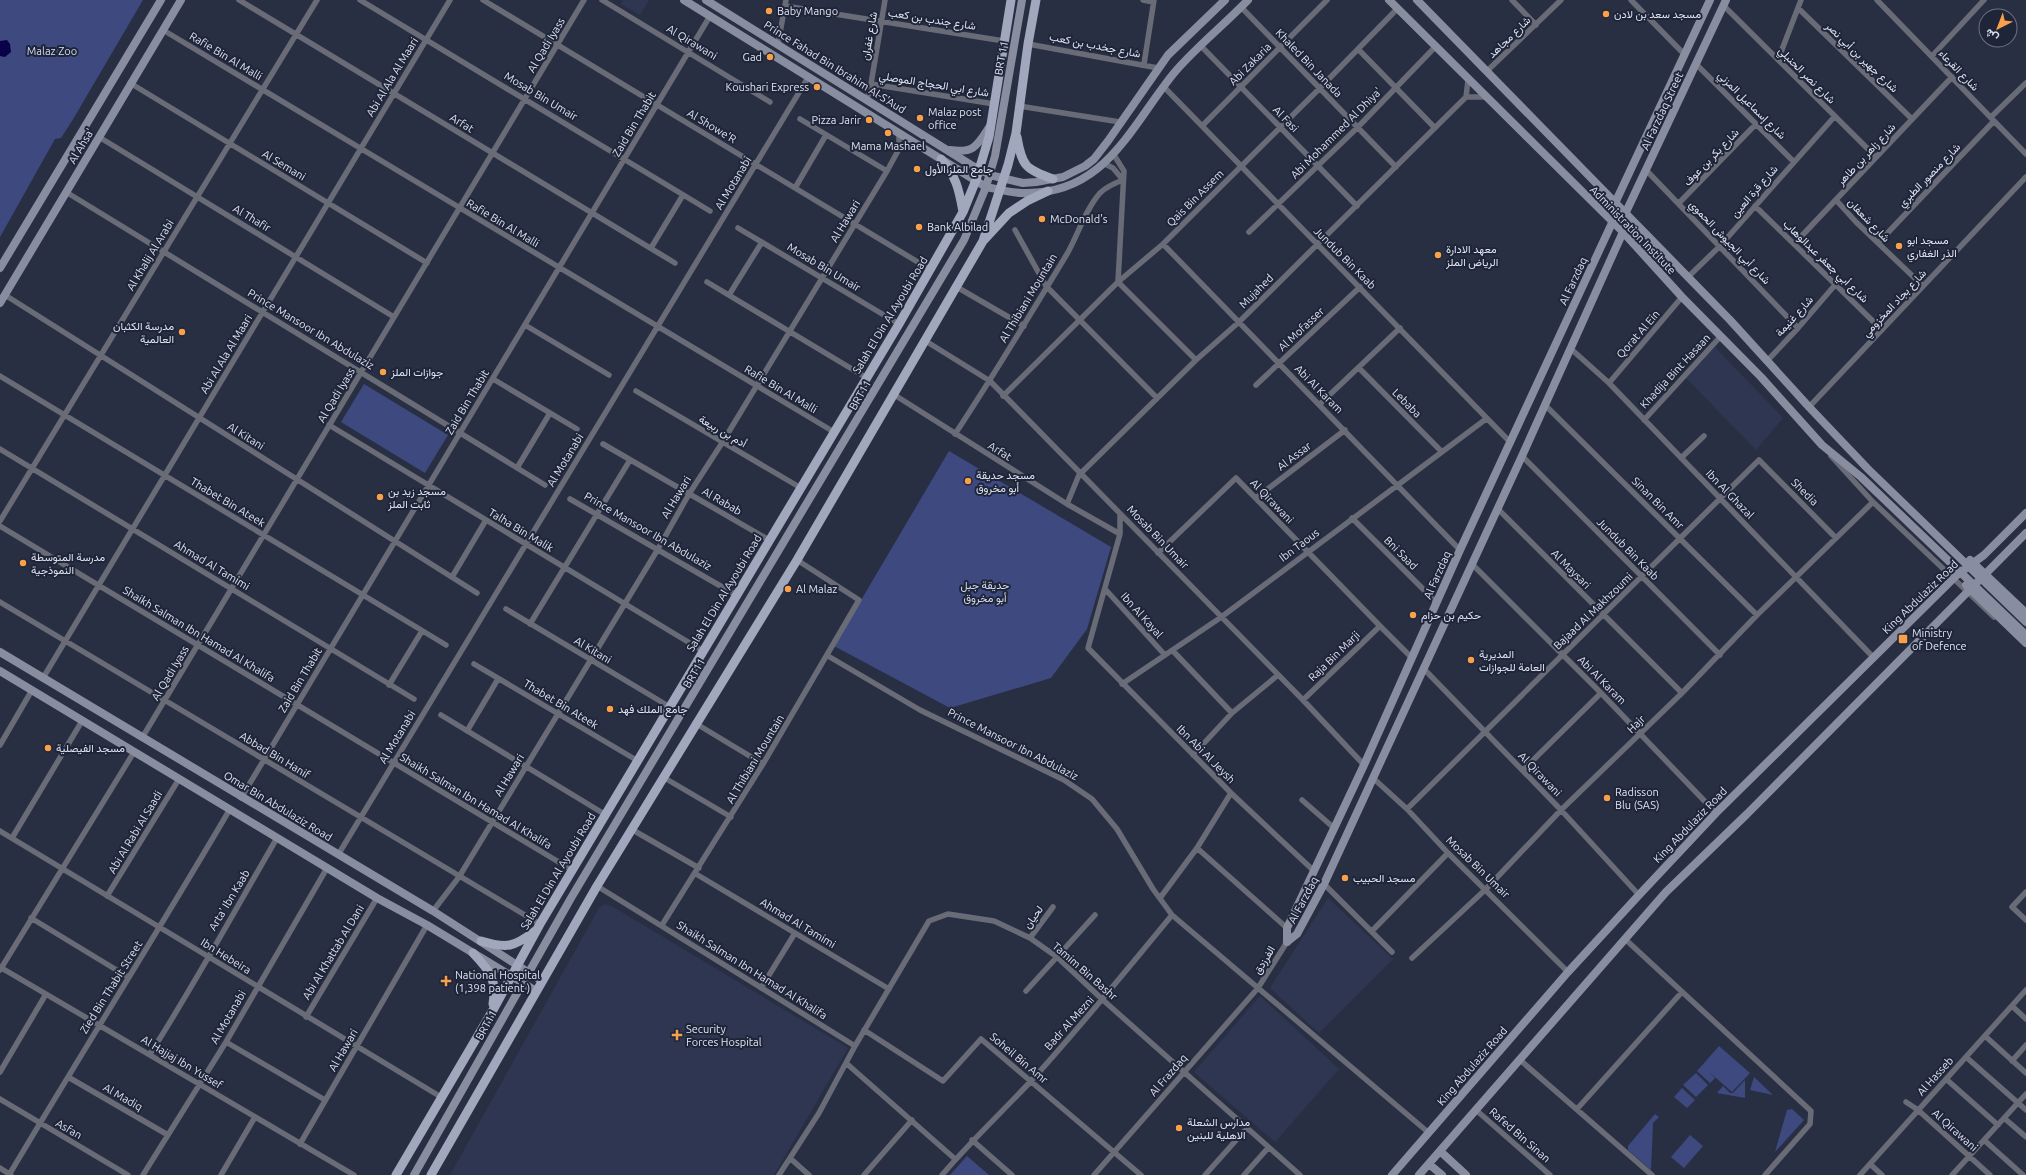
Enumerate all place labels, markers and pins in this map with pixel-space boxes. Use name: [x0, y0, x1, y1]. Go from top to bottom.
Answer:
place label: Baby Mango: [777, 5, 838, 17]
marker: Baby Mango: [764, 6, 774, 16]
place label: مسجد سعد بن لادن: [1614, 8, 1701, 21]
marker: مسجد سعد بن لادن: [1601, 9, 1611, 19]
place label: Gad: [743, 51, 762, 63]
marker: Gad: [765, 52, 775, 62]
place label: Koushari Express: [726, 81, 809, 93]
marker: Koushari Express: [812, 82, 822, 92]
place label: Malaz post office: [928, 106, 982, 131]
marker: Malaz post office: [915, 113, 925, 123]
place label: Pizza Jarir: [811, 114, 862, 126]
marker: Pizza Jarir: [864, 115, 874, 125]
marker: Mama Mashael: [883, 128, 893, 138]
place label: Mama Mashael: [851, 140, 925, 152]
place label: جامع الملز الأول: [925, 163, 993, 177]
marker: جامع الملز الأول: [912, 164, 922, 174]
place label: McDonald's: [1050, 213, 1108, 225]
marker: McDonald's: [1037, 214, 1047, 224]
place label: Bank Albilad: [927, 221, 988, 233]
marker: Bank Albilad: [914, 222, 924, 232]
place label: مسجد ابو الذر الغفاري: [1907, 234, 1957, 263]
marker: مسجد ابو الذر الغفاري: [1894, 241, 1904, 251]
place label: معهد الادارة الرياض الملز: [1445, 243, 1498, 269]
marker: معهد الادارة الرياض الملز: [1433, 250, 1443, 260]
place label: مدرسة الكثبان العالمية: [113, 320, 174, 346]
marker: مدرسة الكثبان العالمية: [177, 327, 187, 337]
place label: جوازات الملز: [390, 366, 443, 379]
marker: جوازات الملز: [378, 367, 388, 377]
place label: مسجد حديقة أبو مخروق: [976, 469, 1035, 495]
marker: مسجد حديقة أبو مخروق: [963, 476, 973, 486]
place label: مسجد زيد بن ثابت الملز: [387, 485, 446, 511]
marker: مسجد زيد بن ثابت الملز: [375, 492, 385, 502]
place label: مدرسة المتوسطة النموذجية: [31, 551, 105, 577]
marker: مدرسة المتوسطة النموذجية: [18, 558, 28, 568]
place label: Al Malaz: [796, 583, 837, 595]
marker: Al Malaz: [783, 584, 793, 594]
place label: حكيم بن حزام: [1421, 609, 1481, 623]
marker: حكيم بن حزام: [1408, 610, 1418, 620]
place label: Ministry of Defence: [1912, 627, 1967, 652]
marker: Ministry of Defence: [1897, 633, 1909, 645]
place label: المديرية العامة للجوازات: [1479, 648, 1545, 674]
marker: المديرية العامة للجوازات: [1466, 655, 1476, 665]
place label: جامع الملك فهد: [618, 703, 688, 717]
marker: جامع الملك فهد: [605, 704, 615, 714]
place label: مسجد الفيصلية: [56, 742, 125, 755]
marker: مسجد الفيصلية: [43, 743, 53, 753]
place label: Radisson Blu (SAS): [1615, 786, 1659, 812]
marker: Radisson Blu (SAS): [1602, 793, 1612, 803]
place label: مسجد الحبيب: [1353, 872, 1415, 885]
marker: مسجد الحبيب: [1340, 873, 1350, 883]
place label: National Hospital (1,398 patient ): [455, 969, 540, 995]
marker: National Hospital (1,398 patient ): [440, 975, 452, 987]
place label: Security Forces Hospital: [686, 1023, 762, 1048]
marker: Security Forces Hospital: [671, 1029, 683, 1041]
place label: مدارس الشعلة الاهلية للبنين: [1187, 1116, 1250, 1142]
marker: مدارس الشعلة الاهلية للبنين: [1174, 1123, 1184, 1133]

